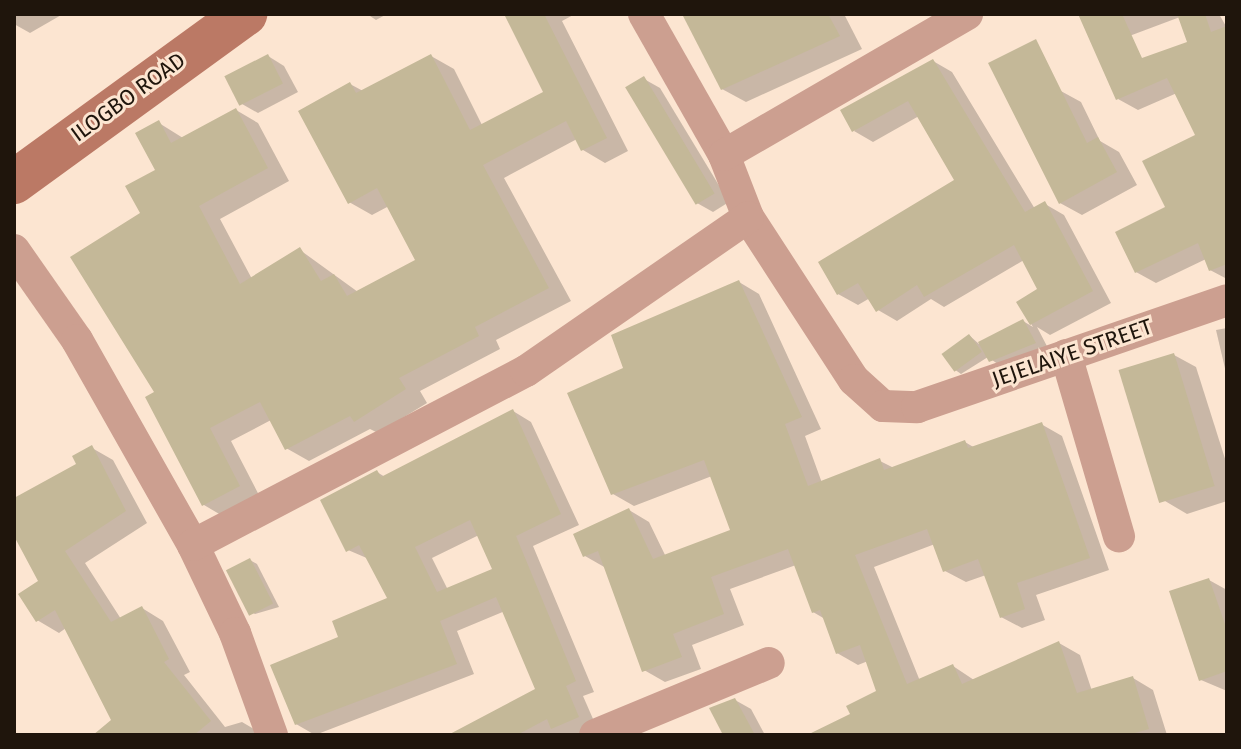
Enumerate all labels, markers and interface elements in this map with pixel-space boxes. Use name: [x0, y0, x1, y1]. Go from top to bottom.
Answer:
street label: ILOGBO ROAD: [66, 47, 190, 147]
street label: JEJELAIYE STREET: [988, 313, 1156, 393]

